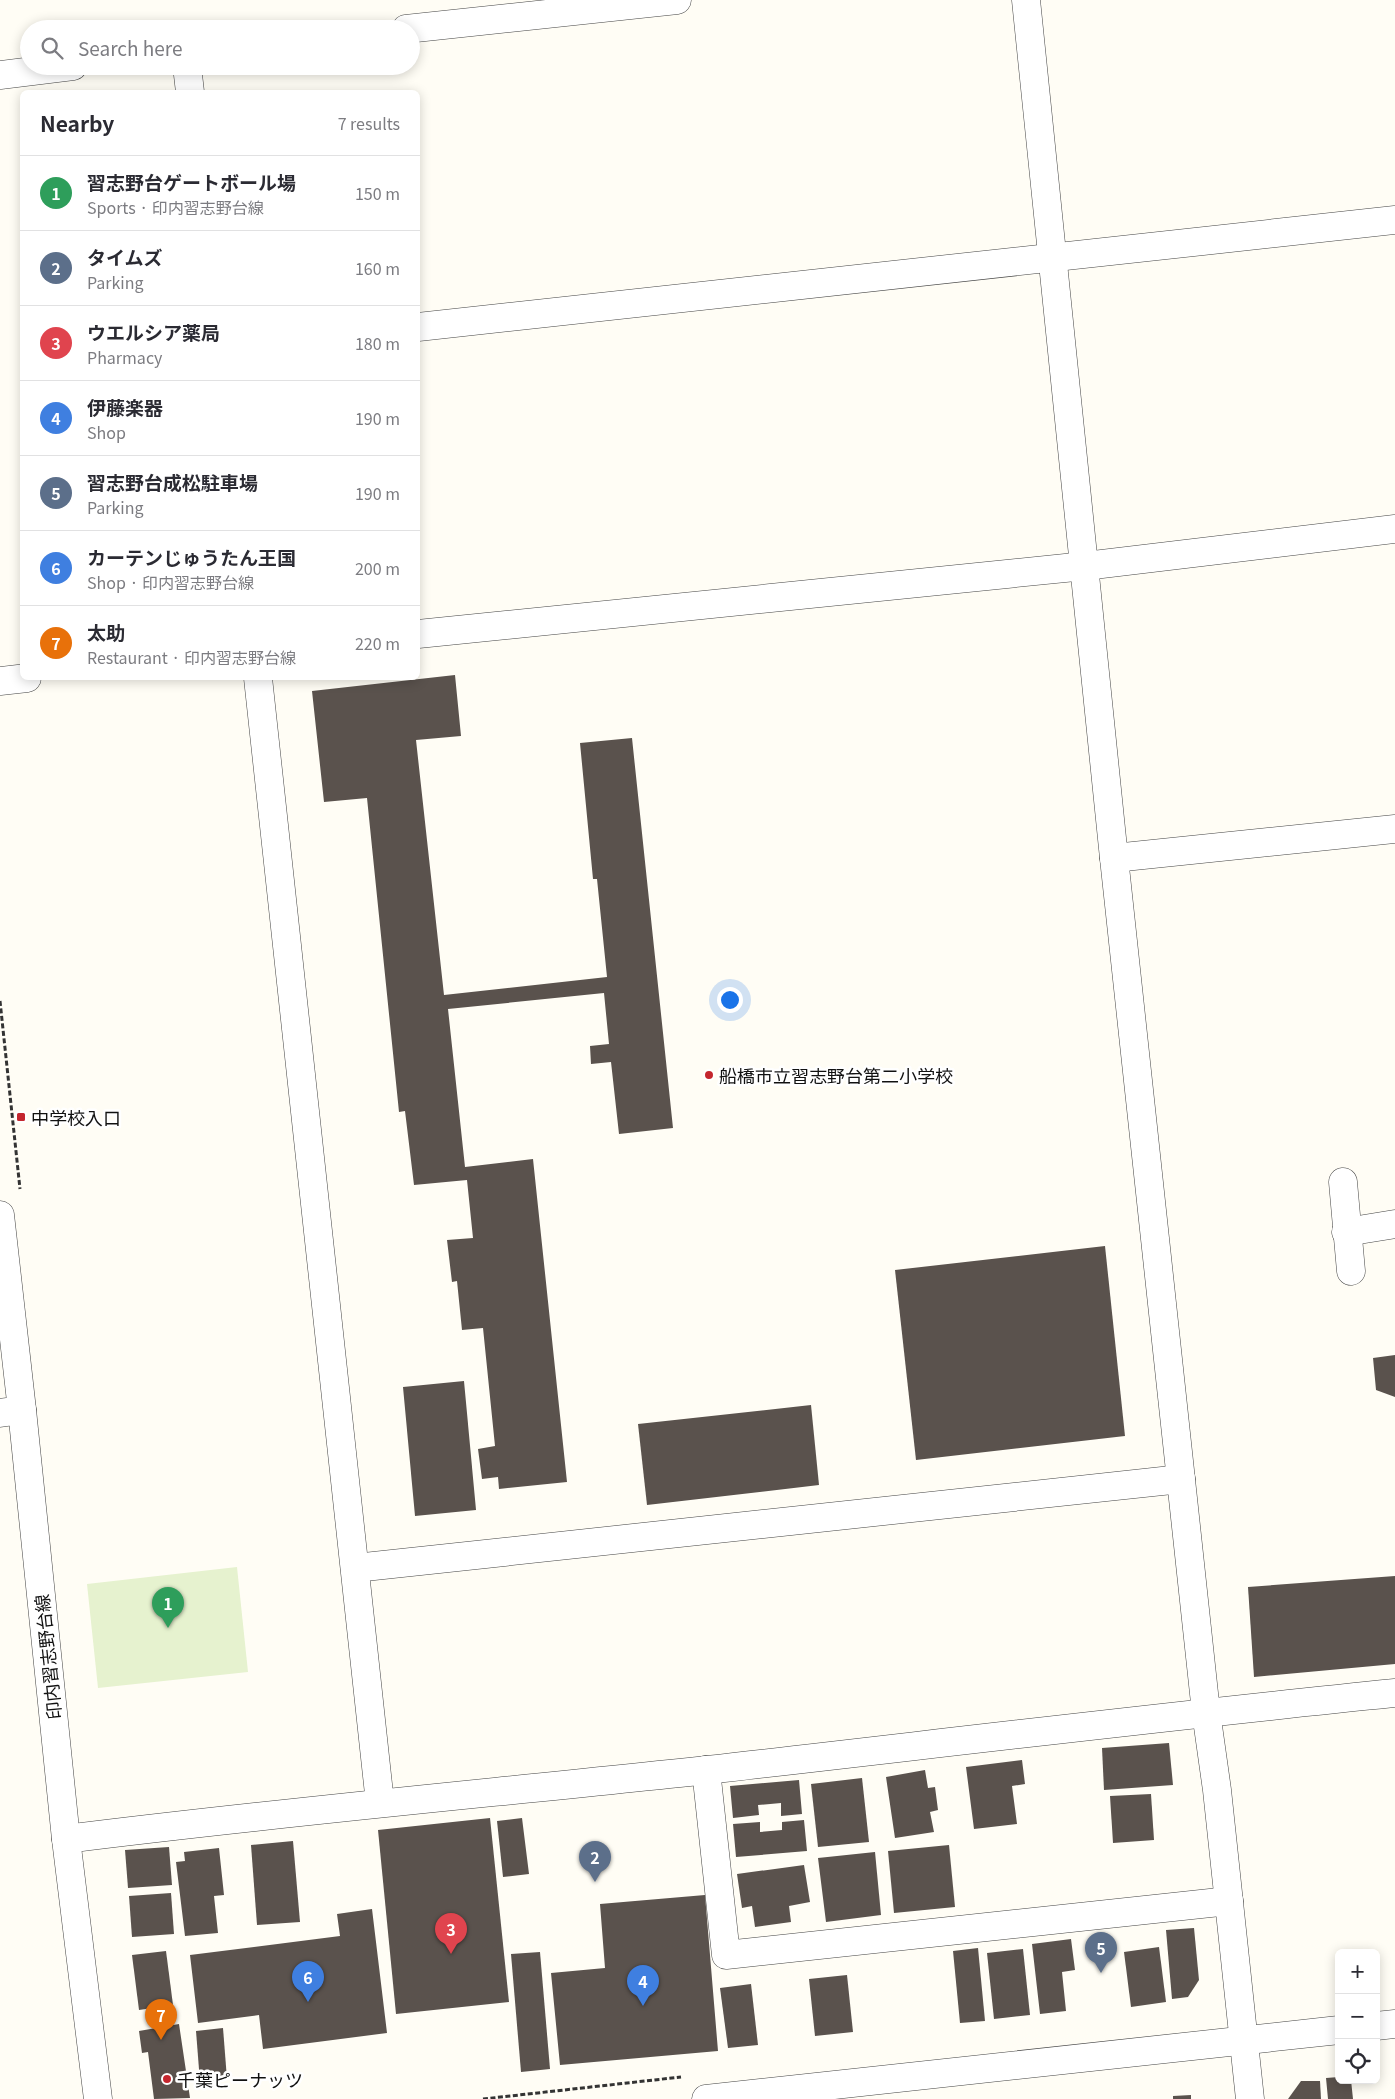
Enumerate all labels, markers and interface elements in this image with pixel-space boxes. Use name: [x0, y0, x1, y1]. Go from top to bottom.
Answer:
search box: [20, 20, 420, 75]
icon: search: [38, 34, 66, 62]
text: Search here: [78, 34, 182, 61]
text: Nearby: [40, 108, 114, 138]
text: 7 results: [338, 111, 400, 135]
text: 習志野台ゲートボール場: [87, 168, 296, 195]
text: 1: [51, 181, 61, 205]
text: 150 m: [355, 181, 400, 205]
text: Sports · 印内習志野台線: [87, 195, 264, 219]
text: タイムズ: [87, 243, 163, 270]
text: 2: [51, 256, 61, 280]
text: 160 m: [355, 256, 400, 280]
text: Parking: [87, 270, 144, 294]
text: ウエルシア薬局: [87, 318, 220, 345]
text: 3: [51, 331, 61, 355]
text: 180 m: [355, 331, 400, 355]
text: Pharmacy: [87, 345, 162, 369]
text: 伊藤楽器: [87, 393, 163, 420]
text: 4: [51, 406, 61, 430]
text: 190 m: [355, 406, 400, 430]
text: Shop: [87, 420, 126, 444]
text: 習志野台成松駐車場: [87, 468, 258, 495]
text: 5: [51, 481, 61, 505]
text: 190 m: [355, 481, 400, 505]
text: Parking: [87, 495, 144, 519]
text: カーテンじゅうたん王国: [87, 543, 296, 570]
text: 6: [51, 556, 61, 580]
text: 200 m: [355, 556, 400, 580]
text: Shop · 印内習志野台線: [87, 570, 254, 594]
text: 太助: [87, 618, 125, 645]
text: 7: [51, 631, 61, 655]
text: 220 m: [355, 631, 400, 655]
text: Restaurant · 印内習志野台線: [87, 645, 296, 669]
your location: [717, 987, 743, 1013]
place label: 船橋市立習志野台第二小学校: [719, 1062, 953, 1088]
marker: 船橋市立習志野台第二小学校: [703, 1069, 715, 1081]
place label: 中学校入口: [31, 1104, 121, 1130]
marker: 中学校入口: [15, 1111, 27, 1123]
pin: 1: [152, 1587, 184, 1628]
street label: 印内習志野台線: [27, 1593, 67, 1721]
pin: 2: [579, 1841, 611, 1882]
pin: 3: [435, 1913, 467, 1954]
pin: 5: [1085, 1932, 1117, 1973]
map controls: [1335, 1949, 1380, 2084]
button: +: [1335, 1949, 1380, 1994]
pin: 6: [292, 1961, 324, 2002]
pin: 4: [627, 1965, 659, 2006]
button: −: [1335, 1994, 1380, 2039]
pin: 7: [145, 1999, 177, 2040]
button: locate: [1335, 2039, 1380, 2084]
place label: 千葉ピーナッツ: [177, 2066, 303, 2092]
marker: 千葉ピーナッツ: [161, 2073, 173, 2085]

